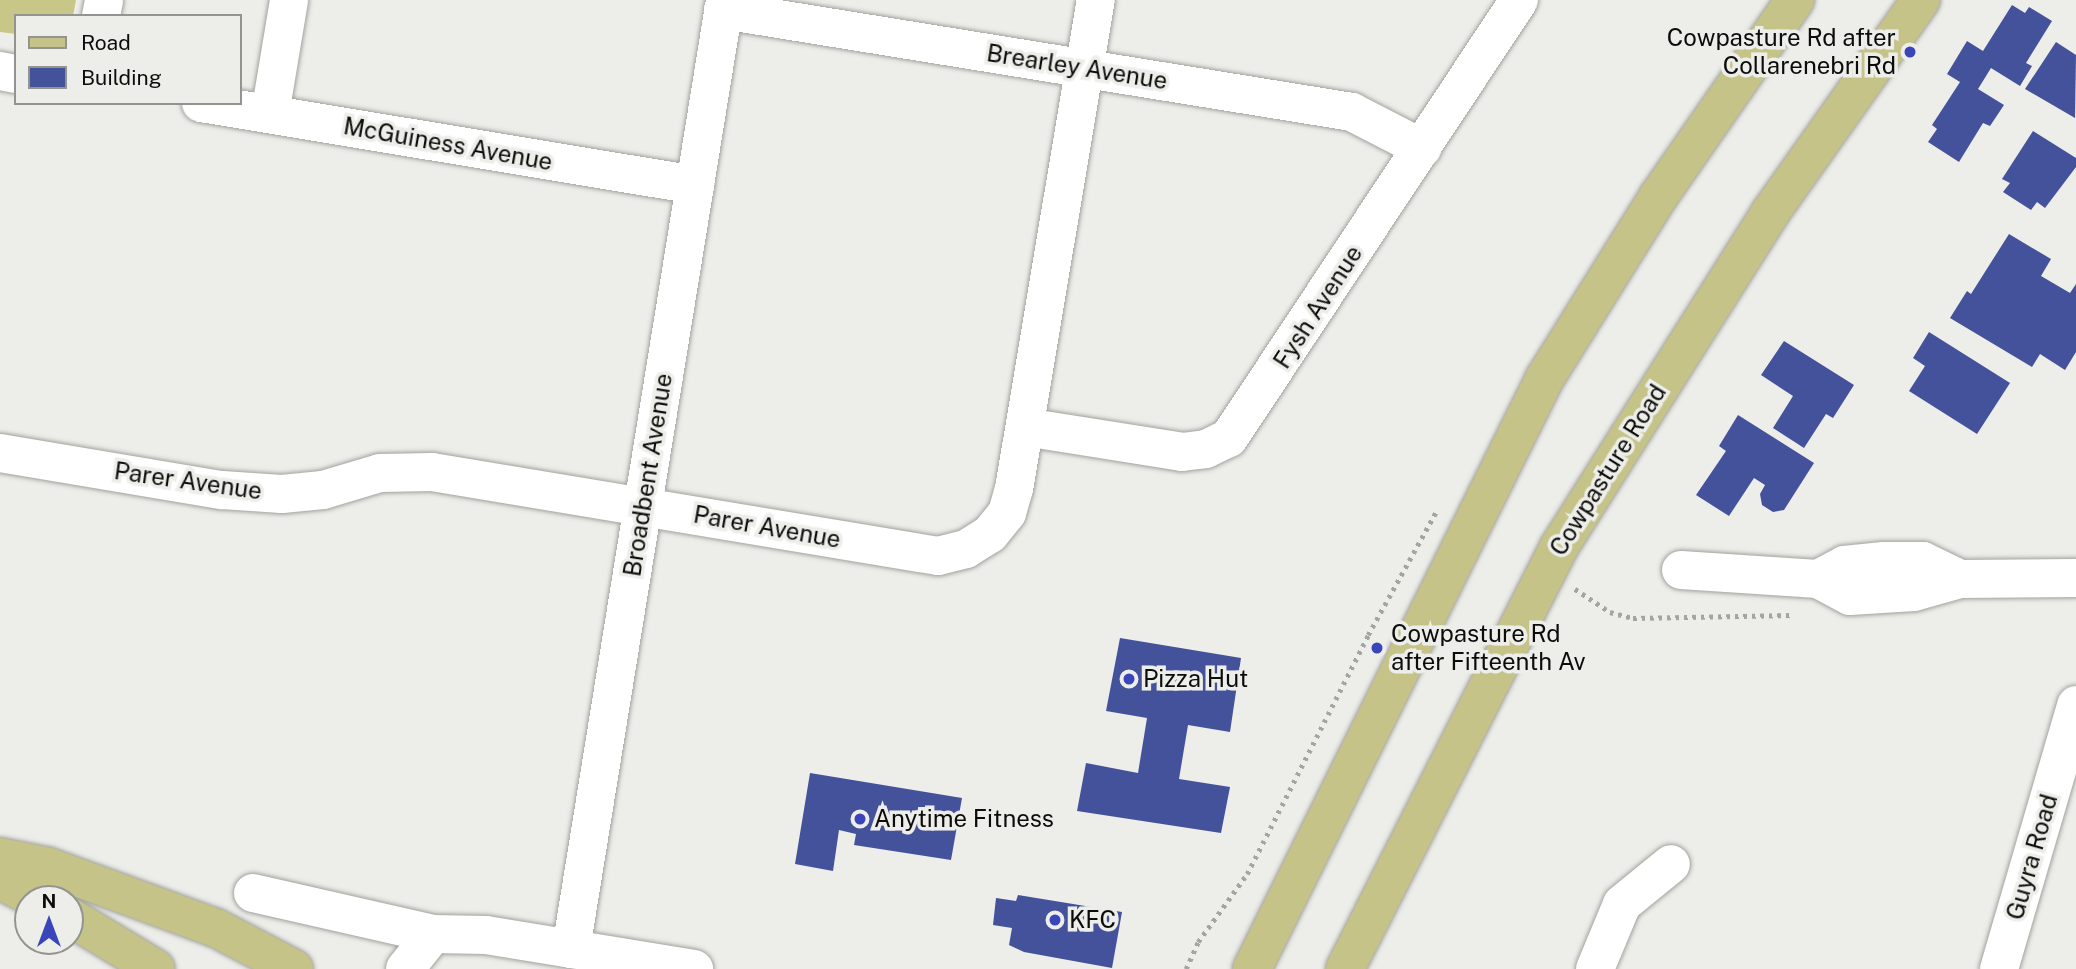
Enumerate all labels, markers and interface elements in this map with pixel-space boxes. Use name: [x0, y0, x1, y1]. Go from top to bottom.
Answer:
legend: [14, 14, 242, 105]
place label: Cowpasture Rd after Collarenebri Rd: [1667, 24, 1896, 80]
text: Road: [81, 30, 131, 55]
street label: Brearley Avenue: [985, 38, 1169, 96]
marker: Cowpasture Rd after Collarenebri Rd: [1902, 44, 1918, 60]
text: Building: [81, 65, 162, 90]
street label: McGuiness Avenue: [341, 111, 555, 177]
street label: Fysh Avenue: [1268, 240, 1368, 374]
street label: Broadbent Avenue: [618, 371, 678, 579]
street label: Cowpasture Road: [1544, 379, 1672, 561]
street label: Parer Avenue: [112, 456, 264, 506]
street label: Parer Avenue: [691, 500, 843, 554]
place label: Cowpasture Rd after Fifteenth Av: [1391, 620, 1586, 676]
marker: Cowpasture Rd after Fifteenth Av: [1369, 640, 1385, 656]
place label: Pizza Hut: [1143, 665, 1248, 693]
marker: Pizza Hut: [1121, 671, 1137, 687]
street label: Guyra Road: [2000, 791, 2064, 923]
place label: Anytime Fitness: [874, 805, 1054, 833]
marker: Anytime Fitness: [852, 811, 868, 827]
north arrow: [14, 885, 84, 955]
text: N: [42, 890, 56, 912]
place label: KFC: [1069, 906, 1116, 934]
marker: KFC: [1047, 912, 1063, 928]

